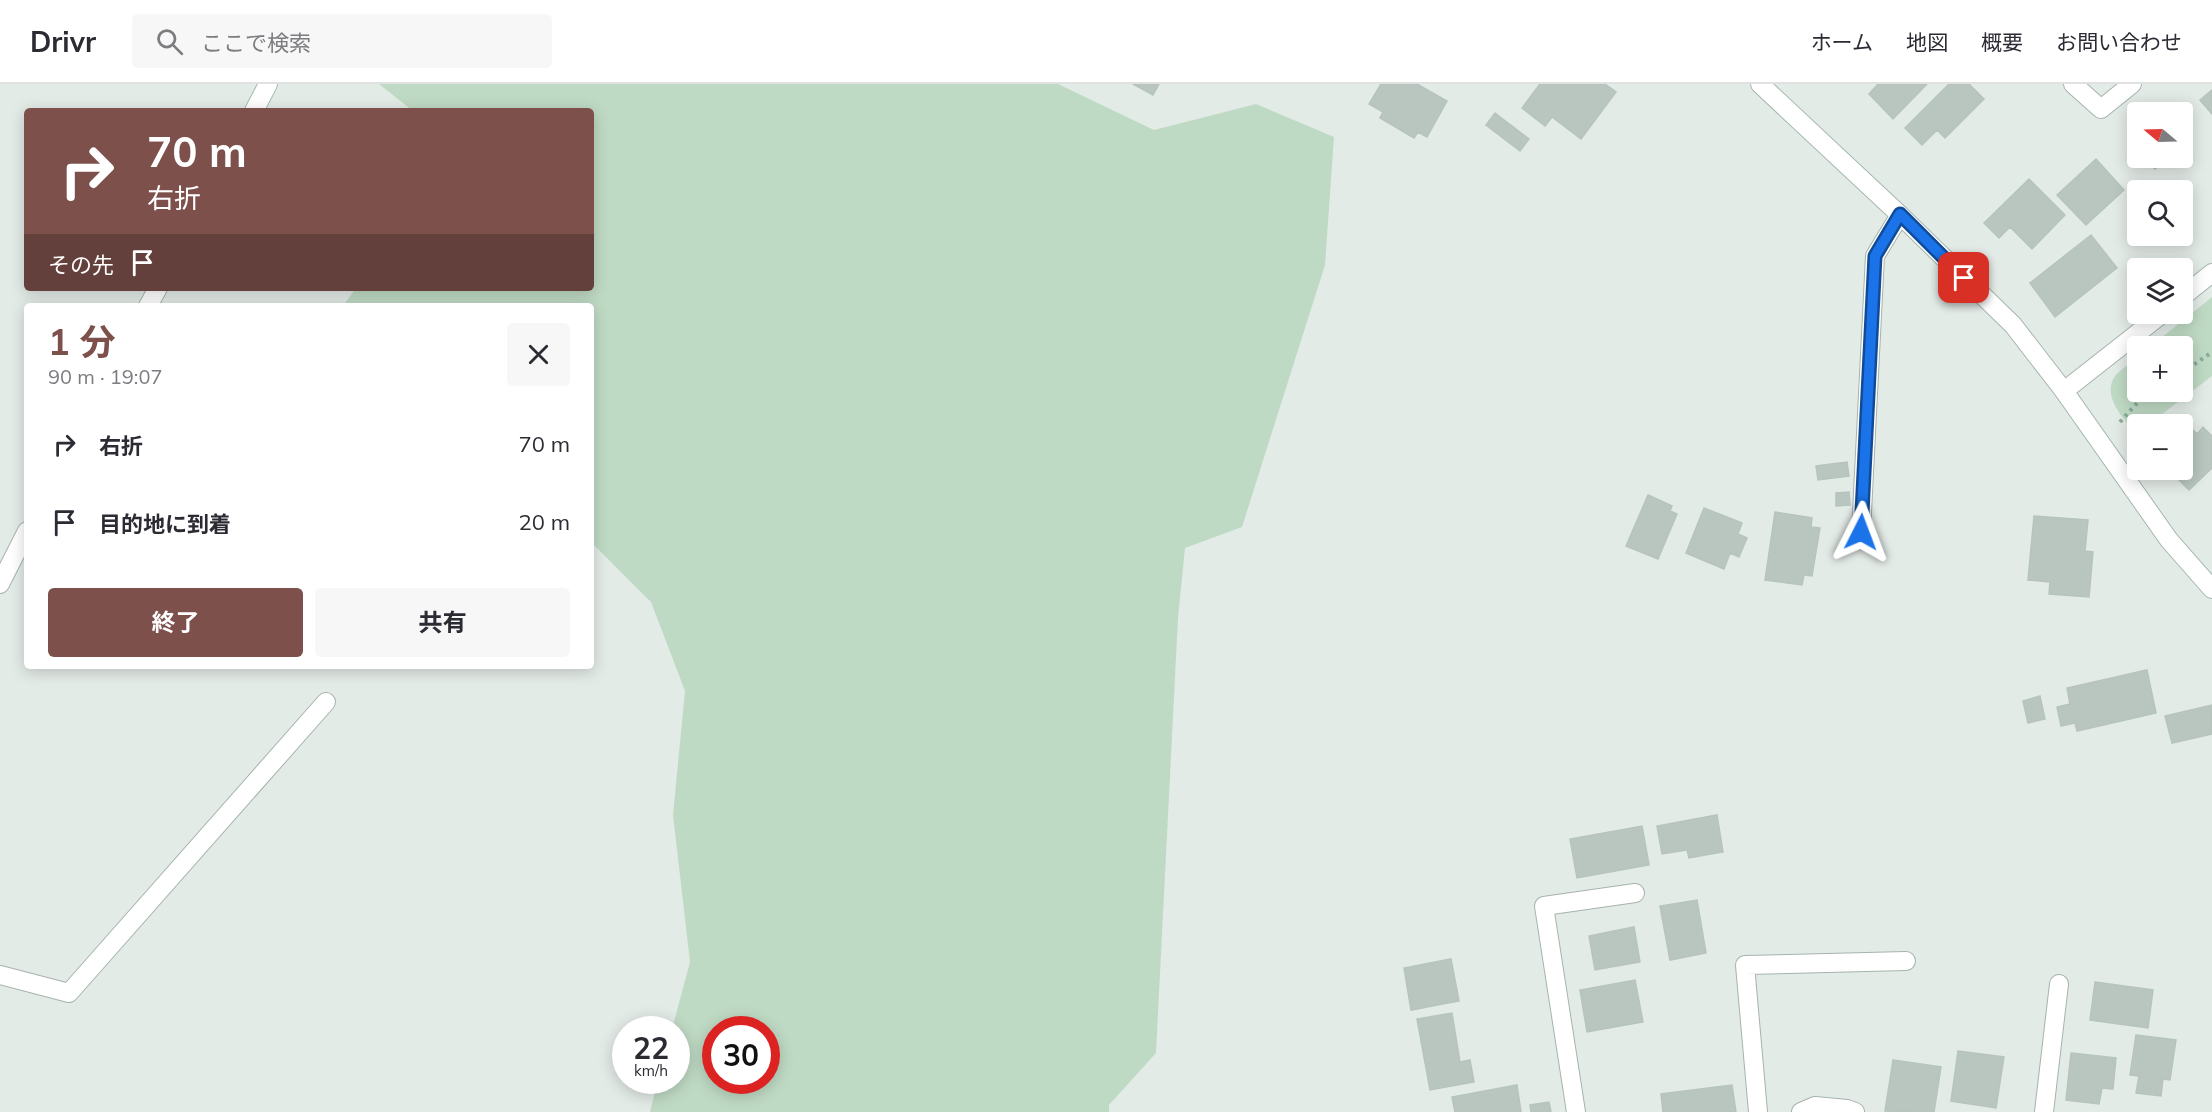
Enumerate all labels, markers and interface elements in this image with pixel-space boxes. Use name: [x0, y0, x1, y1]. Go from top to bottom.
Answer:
search box: [132, 14, 552, 68]
text: Drivr: [30, 24, 96, 59]
icon: search: [153, 25, 186, 58]
text: ここで検索: [201, 29, 311, 57]
text: ホーム: [1811, 29, 1873, 55]
text: 地図: [1906, 29, 1948, 55]
text: 概要: [1981, 29, 2023, 55]
text: お問い合わせ: [2056, 29, 2182, 55]
north arrow: [2127, 102, 2193, 168]
map controls: [2127, 102, 2193, 480]
text: 70 m: [147, 125, 247, 178]
icon: right: [48, 132, 126, 210]
button: search: [2127, 180, 2193, 246]
text: 右折: [147, 181, 201, 215]
icon: arrive: [126, 246, 159, 279]
text: その先: [48, 251, 114, 279]
pin: [1938, 252, 1989, 303]
button: layers: [2127, 258, 2193, 324]
icon: arrive: [1947, 261, 1980, 294]
text: 1 分: [48, 319, 115, 364]
button: close: [507, 323, 570, 386]
button: +: [2127, 336, 2193, 402]
text: 90 m · 19:07: [48, 364, 162, 389]
button: −: [2127, 414, 2193, 480]
icon: right: [48, 428, 81, 461]
text: 70 m: [519, 430, 570, 458]
text: 右折: [99, 432, 143, 460]
position arrow: [1829, 500, 1893, 564]
icon: arrive: [48, 506, 81, 539]
text: 20 m: [519, 508, 570, 536]
text: 目的地に到着: [99, 510, 231, 538]
button: 終了: [48, 588, 303, 657]
button: 共有: [315, 588, 570, 657]
speed limit sign: 30: [702, 1016, 780, 1094]
text: 22: [633, 1029, 669, 1067]
text: km/h: [634, 1061, 668, 1080]

